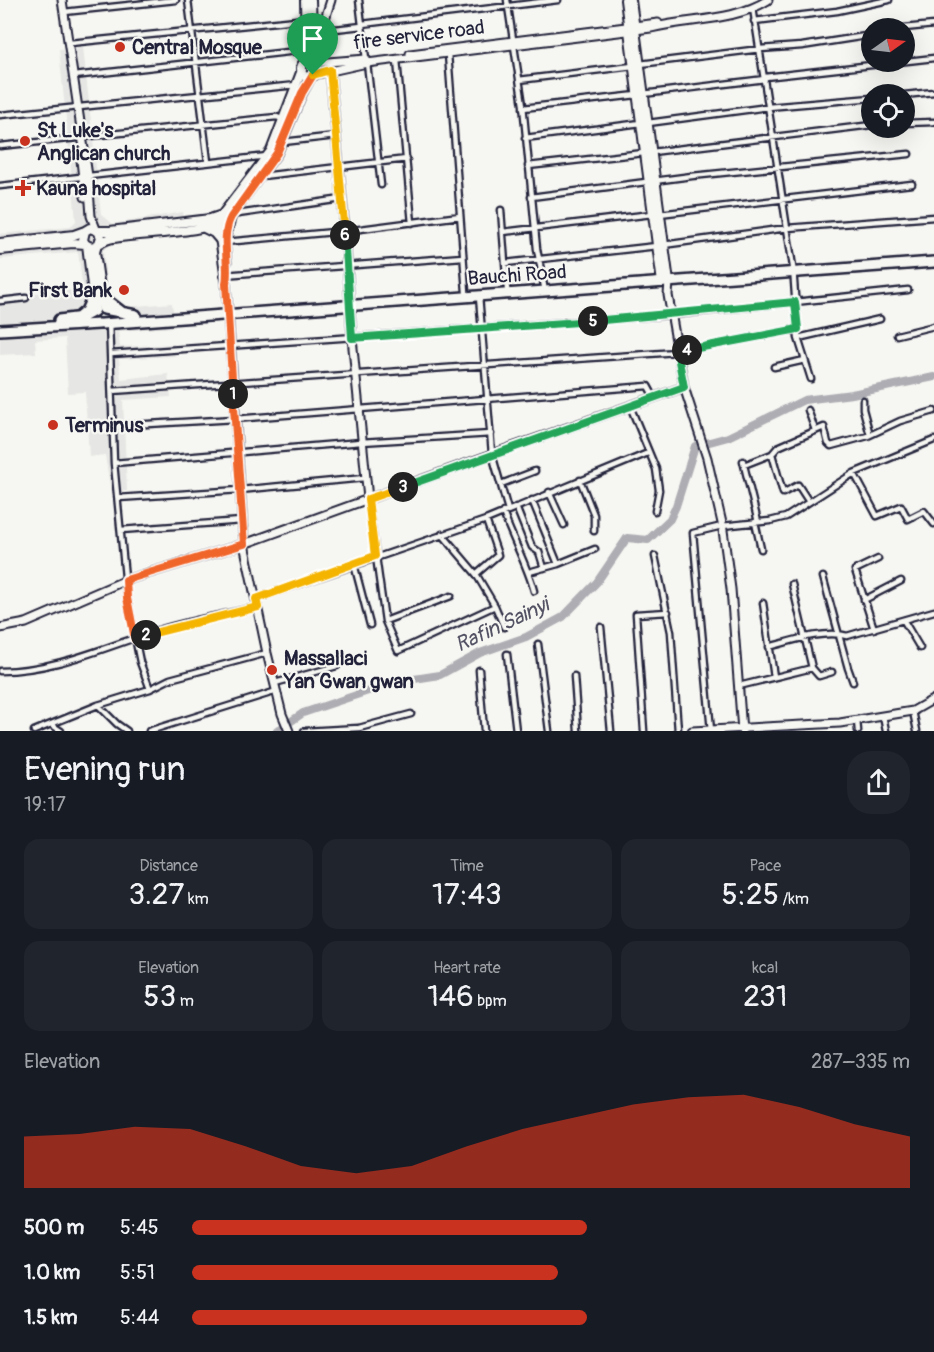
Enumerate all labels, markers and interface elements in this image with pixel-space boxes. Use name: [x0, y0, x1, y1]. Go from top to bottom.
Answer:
pin: [287, 13, 338, 75]
street label: fire service road: [352, 15, 486, 55]
north arrow: [861, 18, 915, 72]
map controls: [861, 18, 915, 138]
icon: arrive: [296, 22, 329, 55]
place label: Central Mosque: [132, 35, 263, 60]
marker: Central Mosque: [113, 40, 127, 54]
button: locate: [861, 84, 915, 138]
place label: St Luke's Anglican church: [37, 118, 170, 166]
marker: St Luke's Anglican church: [18, 134, 32, 148]
place label: Kauna hospital: [36, 176, 156, 201]
marker: Kauna hospital: [14, 179, 32, 197]
pin: 6: [330, 220, 360, 250]
text: 6: [340, 225, 350, 245]
street label: Bauchi Road: [467, 259, 567, 291]
place label: First Bank: [28, 278, 113, 303]
marker: First Bank: [117, 283, 131, 297]
pin: 5: [578, 306, 608, 336]
text: 5: [589, 311, 597, 331]
pin: 4: [672, 335, 702, 365]
text: 4: [682, 340, 692, 360]
pin: 1: [218, 379, 248, 409]
text: 1: [230, 384, 236, 404]
place label: Terminus: [64, 413, 143, 438]
marker: Terminus: [46, 418, 60, 432]
pin: 3: [388, 472, 418, 502]
text: 3: [399, 477, 407, 497]
water label: Rafin Sainyi: [451, 590, 556, 658]
pin: 2: [131, 620, 161, 650]
text: 2: [142, 625, 150, 645]
place label: Massallaci Yan Gwan gwan: [283, 646, 414, 694]
marker: Massallaci Yan Gwan gwan: [265, 663, 279, 677]
text: Evening run: [24, 749, 185, 790]
button: share: [847, 751, 910, 814]
text: 19:17: [24, 792, 66, 817]
text: Distance: [139, 856, 198, 876]
text: Time: [450, 856, 484, 876]
text: Pace: [750, 856, 781, 876]
text: 3.27: [129, 876, 184, 913]
text: 17:43: [432, 876, 502, 913]
text: 5:25: [722, 876, 779, 913]
text: km: [184, 889, 209, 909]
text: /km: [779, 889, 809, 909]
text: Elevation: [138, 958, 199, 978]
text: Heart rate: [433, 958, 501, 978]
text: kcal: [752, 958, 778, 978]
text: 53: [143, 978, 176, 1015]
text: 146: [427, 978, 474, 1015]
text: 231: [743, 978, 788, 1015]
text: m: [176, 991, 194, 1011]
text: bpm: [474, 991, 507, 1011]
text: Elevation: [24, 1049, 100, 1074]
text: 287–335 m: [811, 1049, 910, 1074]
text: 500 m: [24, 1215, 84, 1240]
text: 5:45: [120, 1215, 159, 1240]
text: 1.0 km: [24, 1260, 80, 1285]
text: 5:51: [120, 1260, 155, 1285]
text: 1.5 km: [24, 1305, 77, 1330]
text: 5:44: [120, 1305, 159, 1330]

